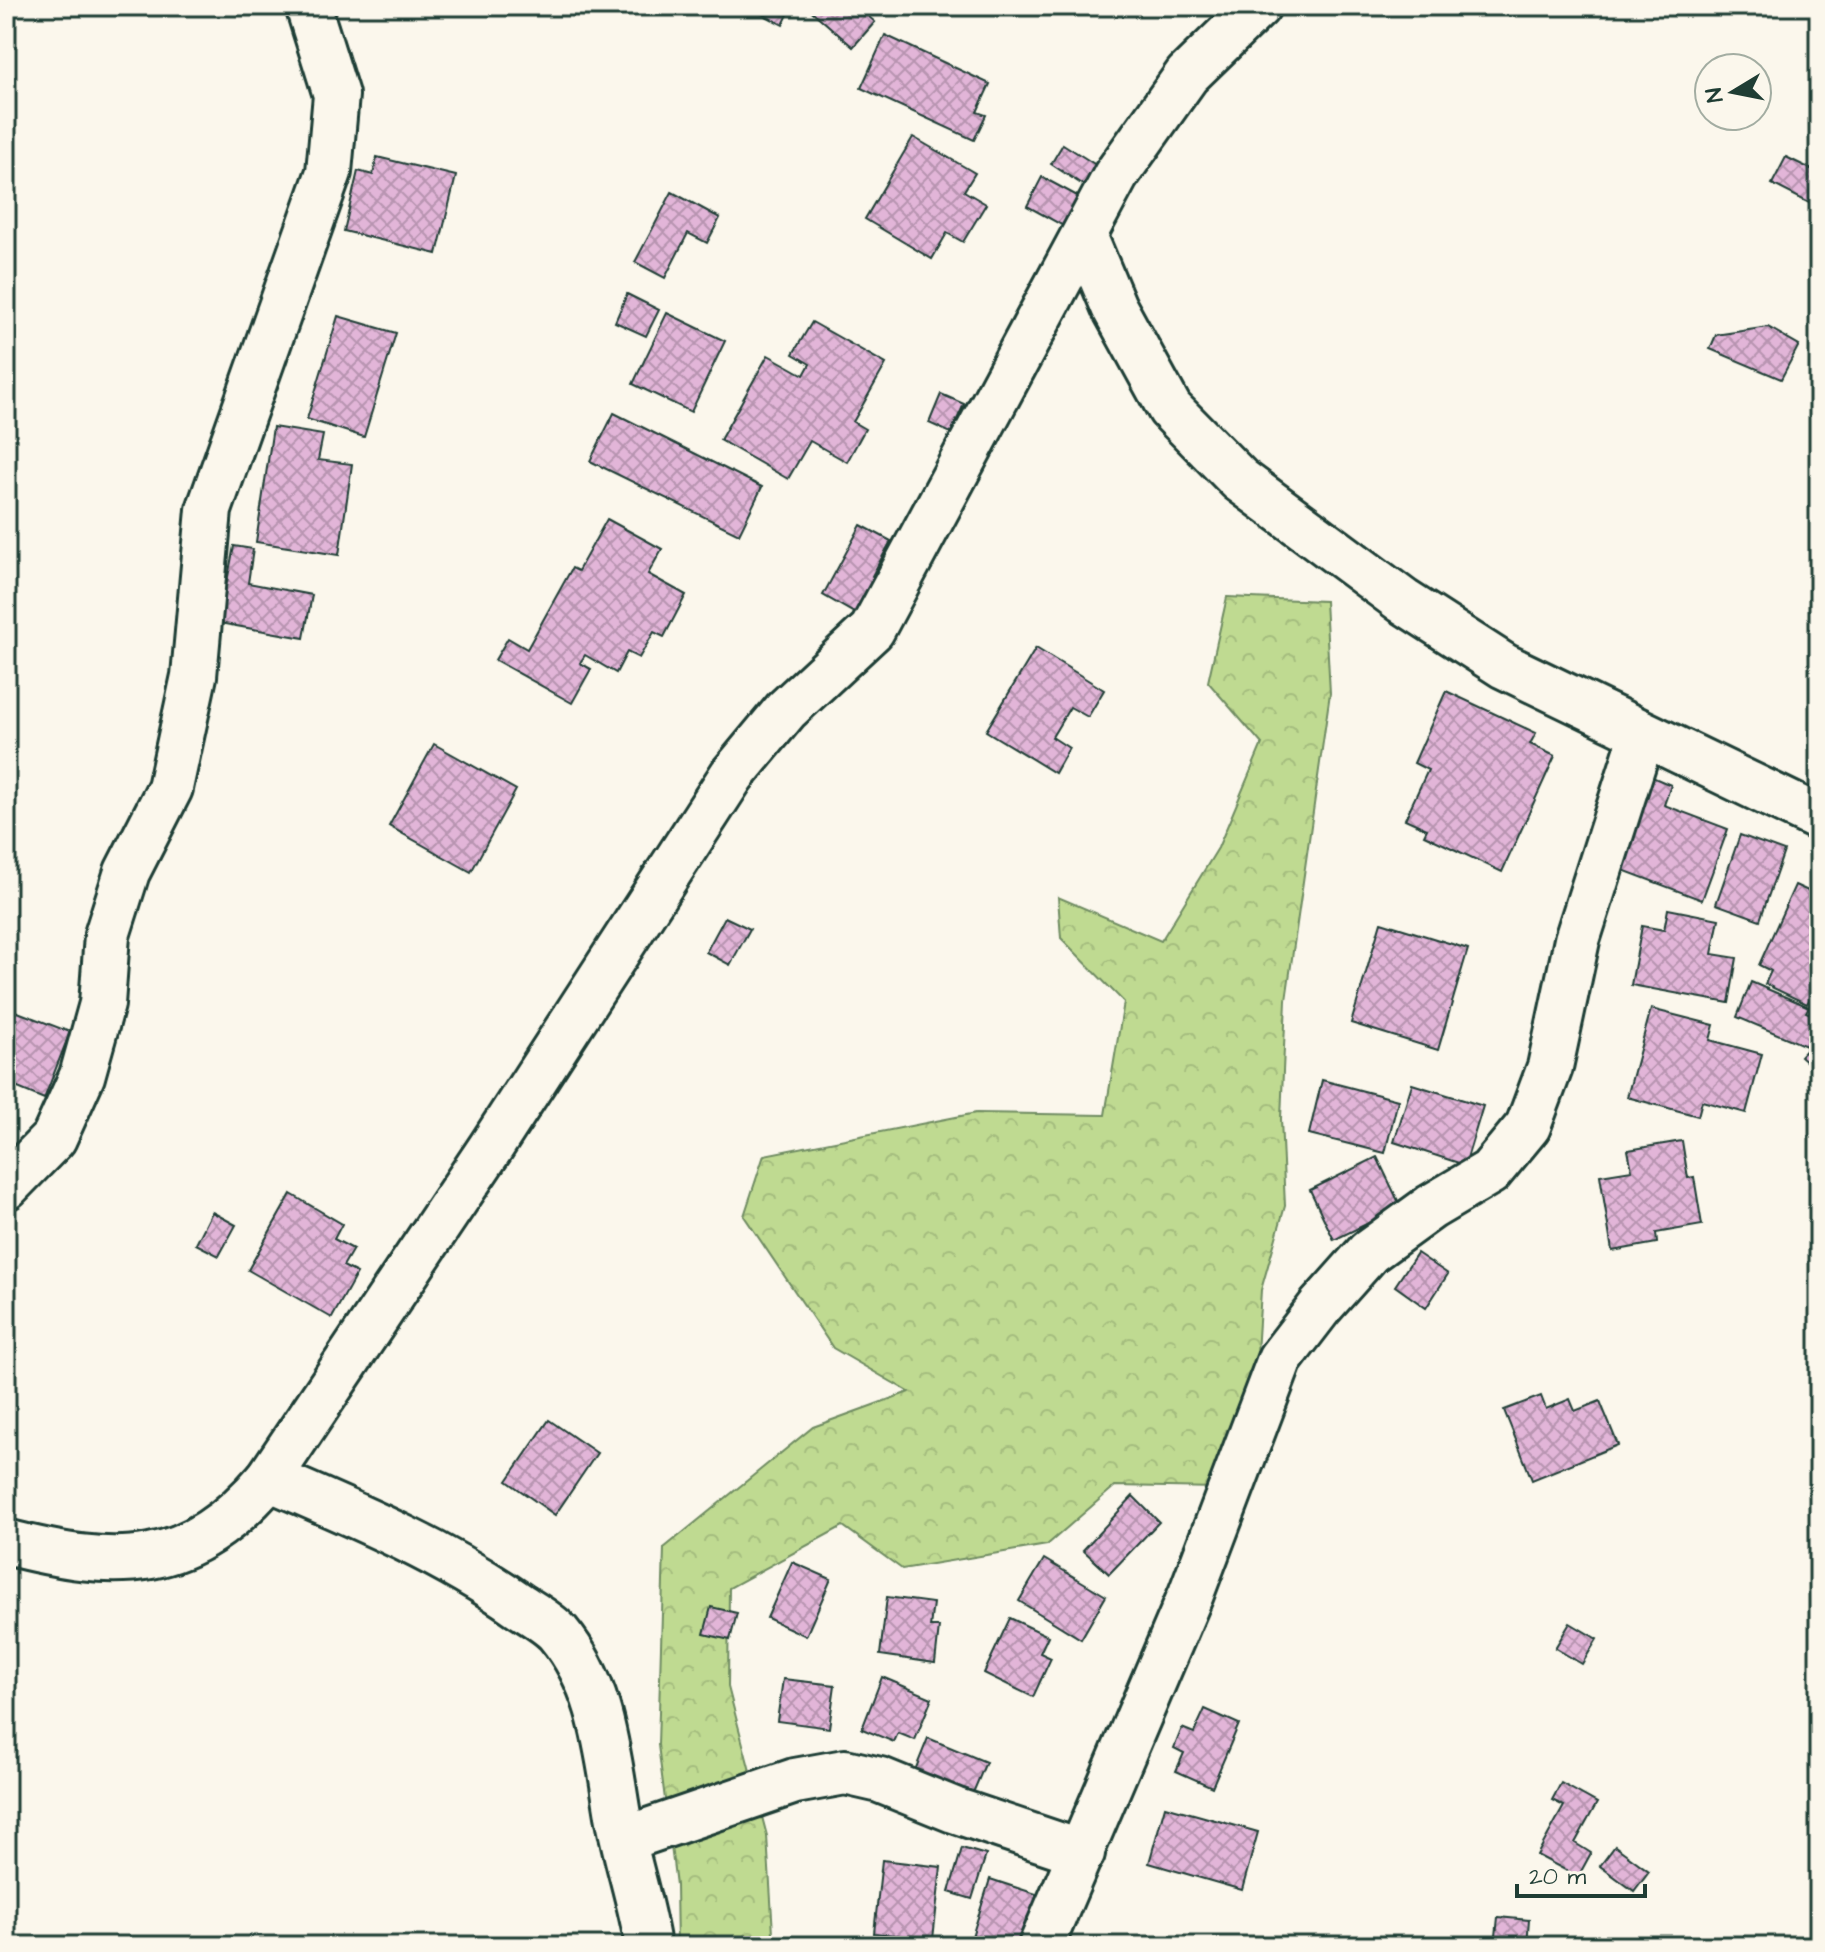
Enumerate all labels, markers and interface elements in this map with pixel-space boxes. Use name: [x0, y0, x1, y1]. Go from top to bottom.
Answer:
north arrow: [1693, 52, 1773, 132]
text: N: [1698, 86, 1731, 105]
scale bar: [1517, 1848, 1645, 1898]
text: 20 m: [1529, 1860, 1586, 1894]

